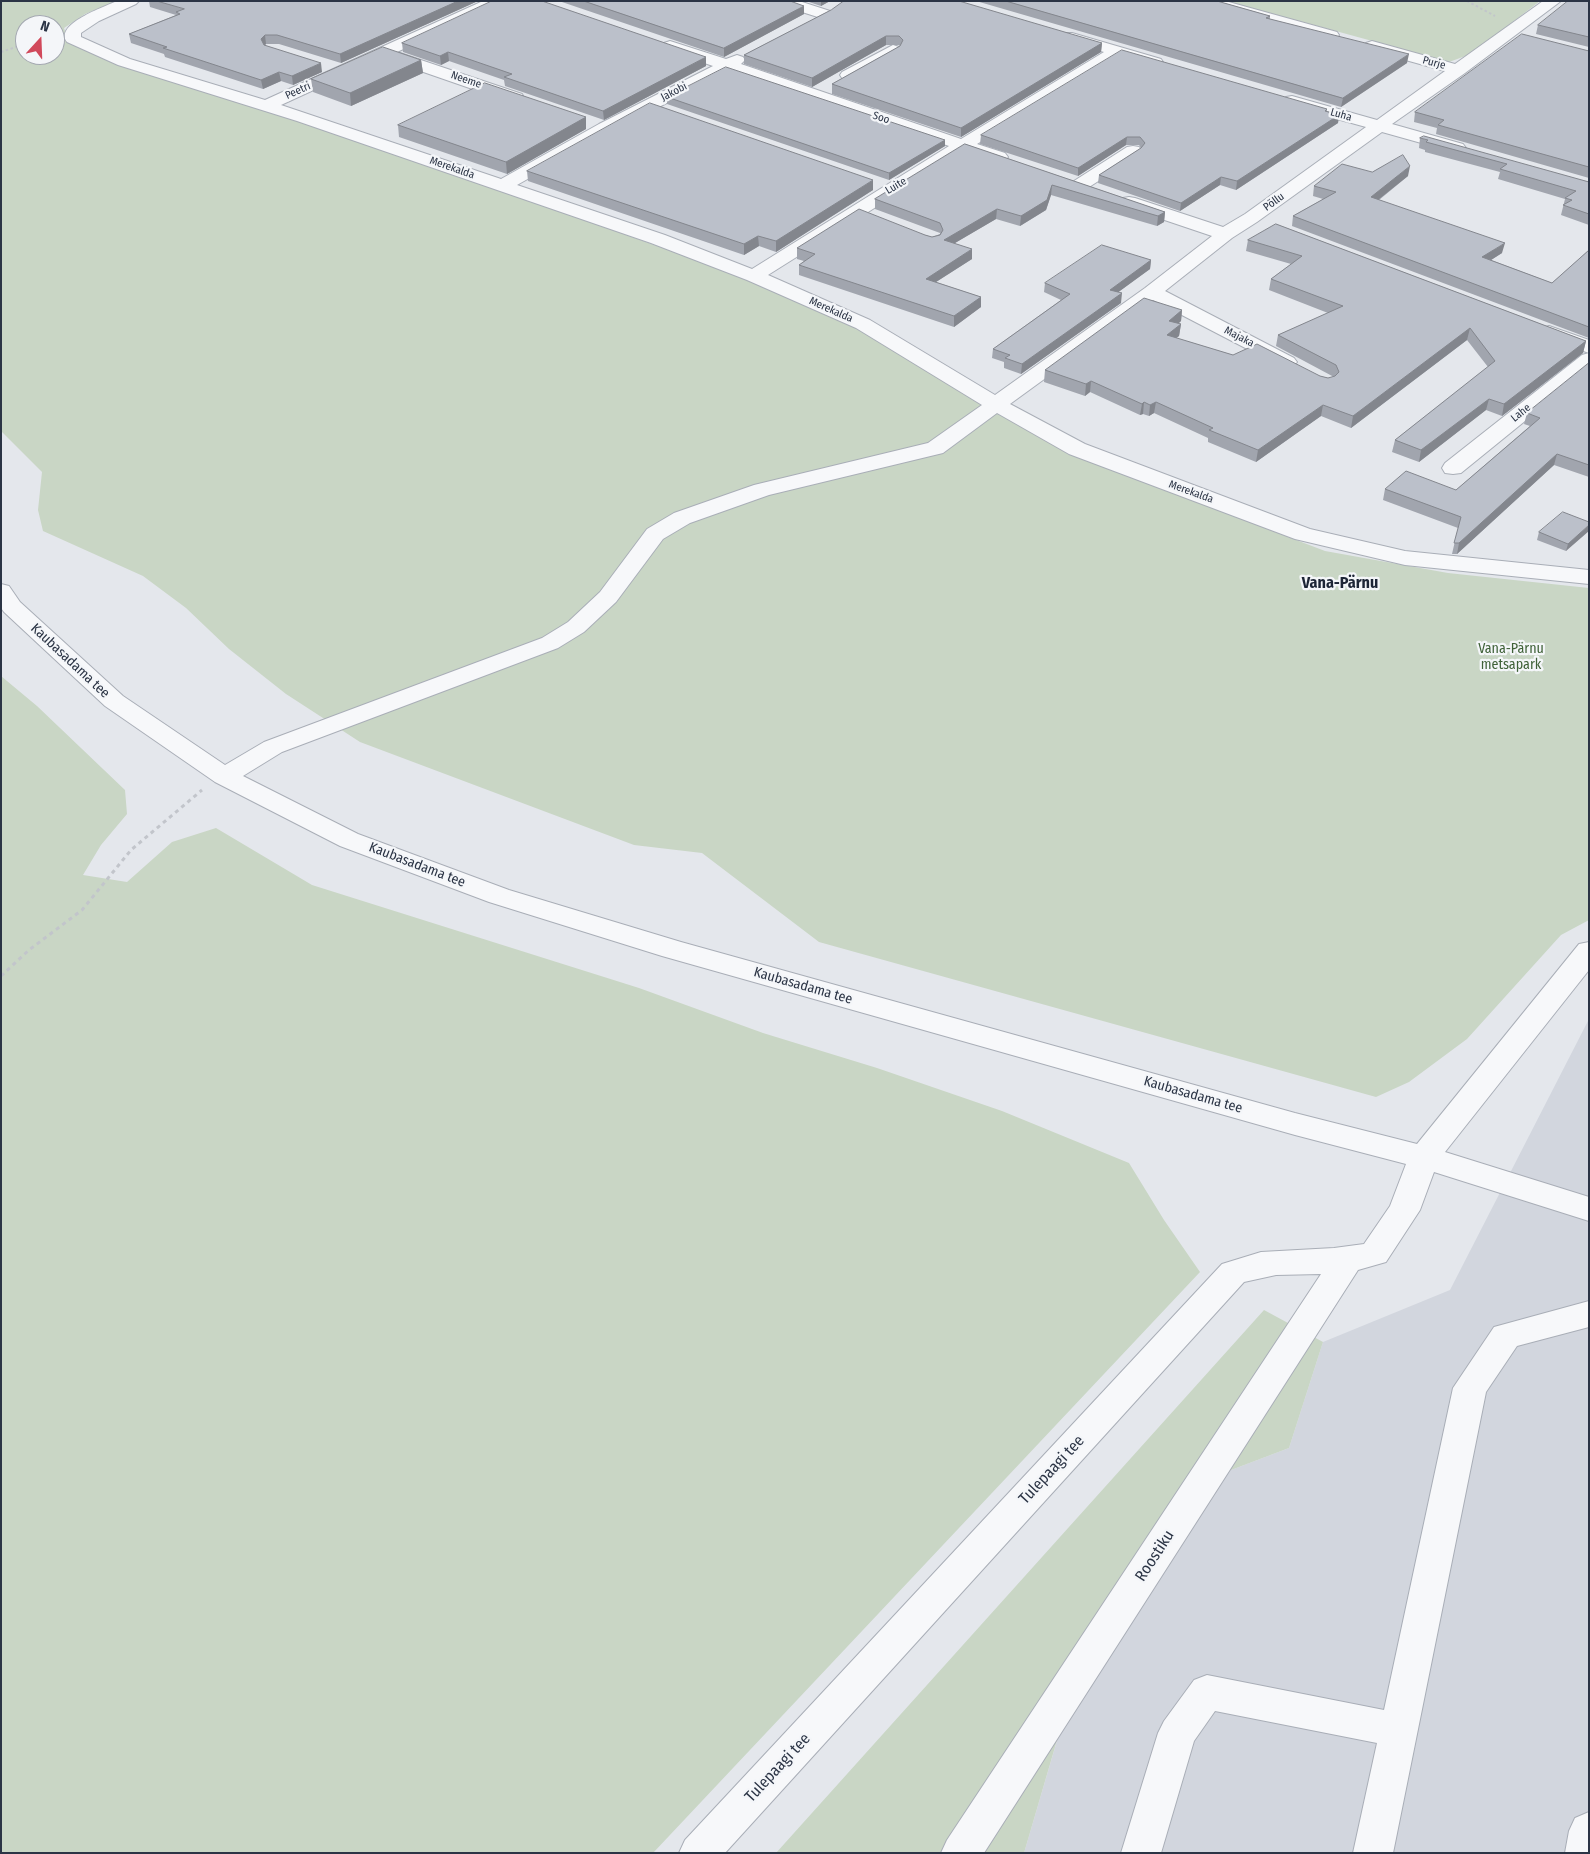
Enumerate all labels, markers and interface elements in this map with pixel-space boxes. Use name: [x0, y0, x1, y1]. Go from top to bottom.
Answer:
north arrow: [15, 15, 65, 65]
text: N: [38, 17, 52, 36]
street label: Purje: [1421, 54, 1447, 72]
street label: Neeme: [449, 69, 483, 91]
street label: Peetri: [283, 80, 313, 102]
street label: Jakobi: [659, 80, 689, 104]
street label: Luha: [1329, 106, 1353, 124]
street label: Soo: [871, 109, 891, 127]
street label: Merekalda: [428, 154, 476, 182]
street label: Luite: [883, 175, 909, 197]
street label: Põllu: [1261, 190, 1287, 214]
street label: Merekalda: [807, 294, 855, 326]
street label: Majaka: [1222, 324, 1256, 350]
street label: Lahe: [1509, 401, 1533, 425]
street label: Merekalda: [1167, 478, 1215, 506]
district label: Vana-Pärnu: [1302, 574, 1378, 594]
street label: Kaubasadama tee: [27, 620, 113, 702]
park label: Vana-Pärnu metsapark: [1478, 641, 1544, 674]
street label: Kaubasadama tee: [366, 839, 468, 891]
street label: Kaubasadama tee: [752, 964, 854, 1008]
street label: Kaubasadama tee: [1142, 1073, 1244, 1117]
street label: Tulepaagi tee: [1015, 1432, 1089, 1508]
street label: Roostiku: [1131, 1527, 1179, 1585]
street label: Tulepaagi tee: [741, 1730, 815, 1806]

